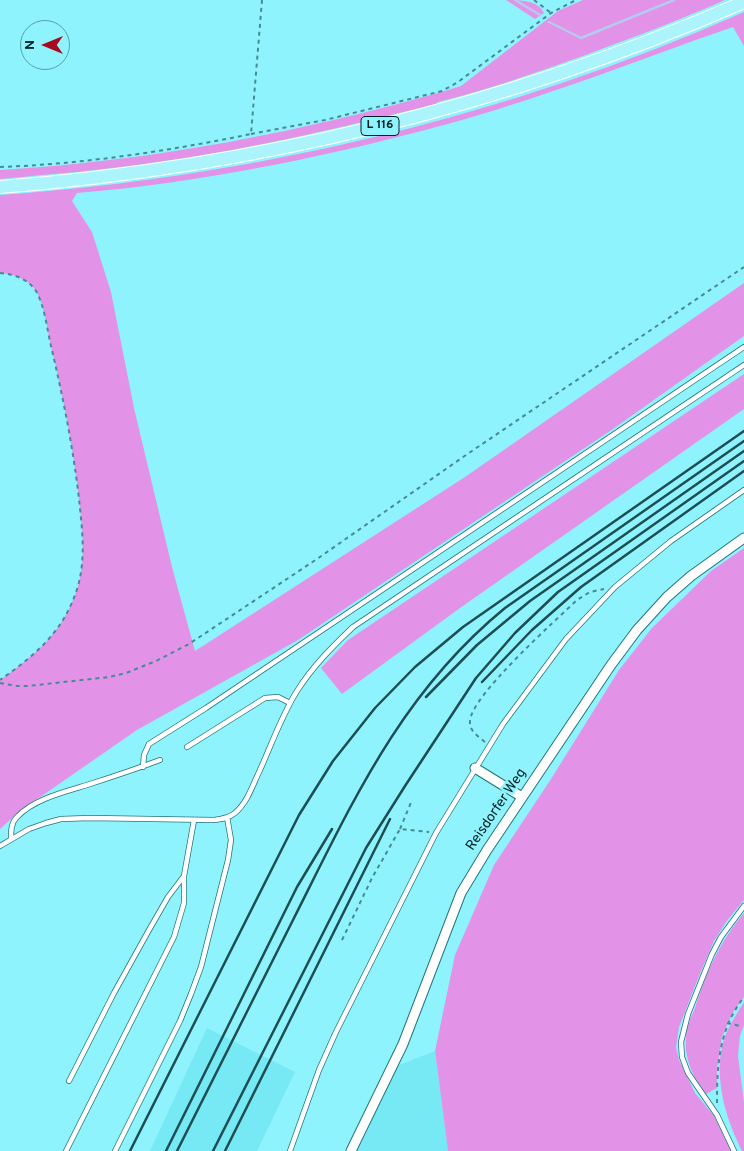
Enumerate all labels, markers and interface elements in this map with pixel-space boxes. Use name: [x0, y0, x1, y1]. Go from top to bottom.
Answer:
north arrow: [20, 20, 70, 70]
text: N: [22, 40, 39, 50]
road number: L 116: [361, 116, 399, 136]
street label: Reisdorfer Weg: [463, 766, 531, 854]

